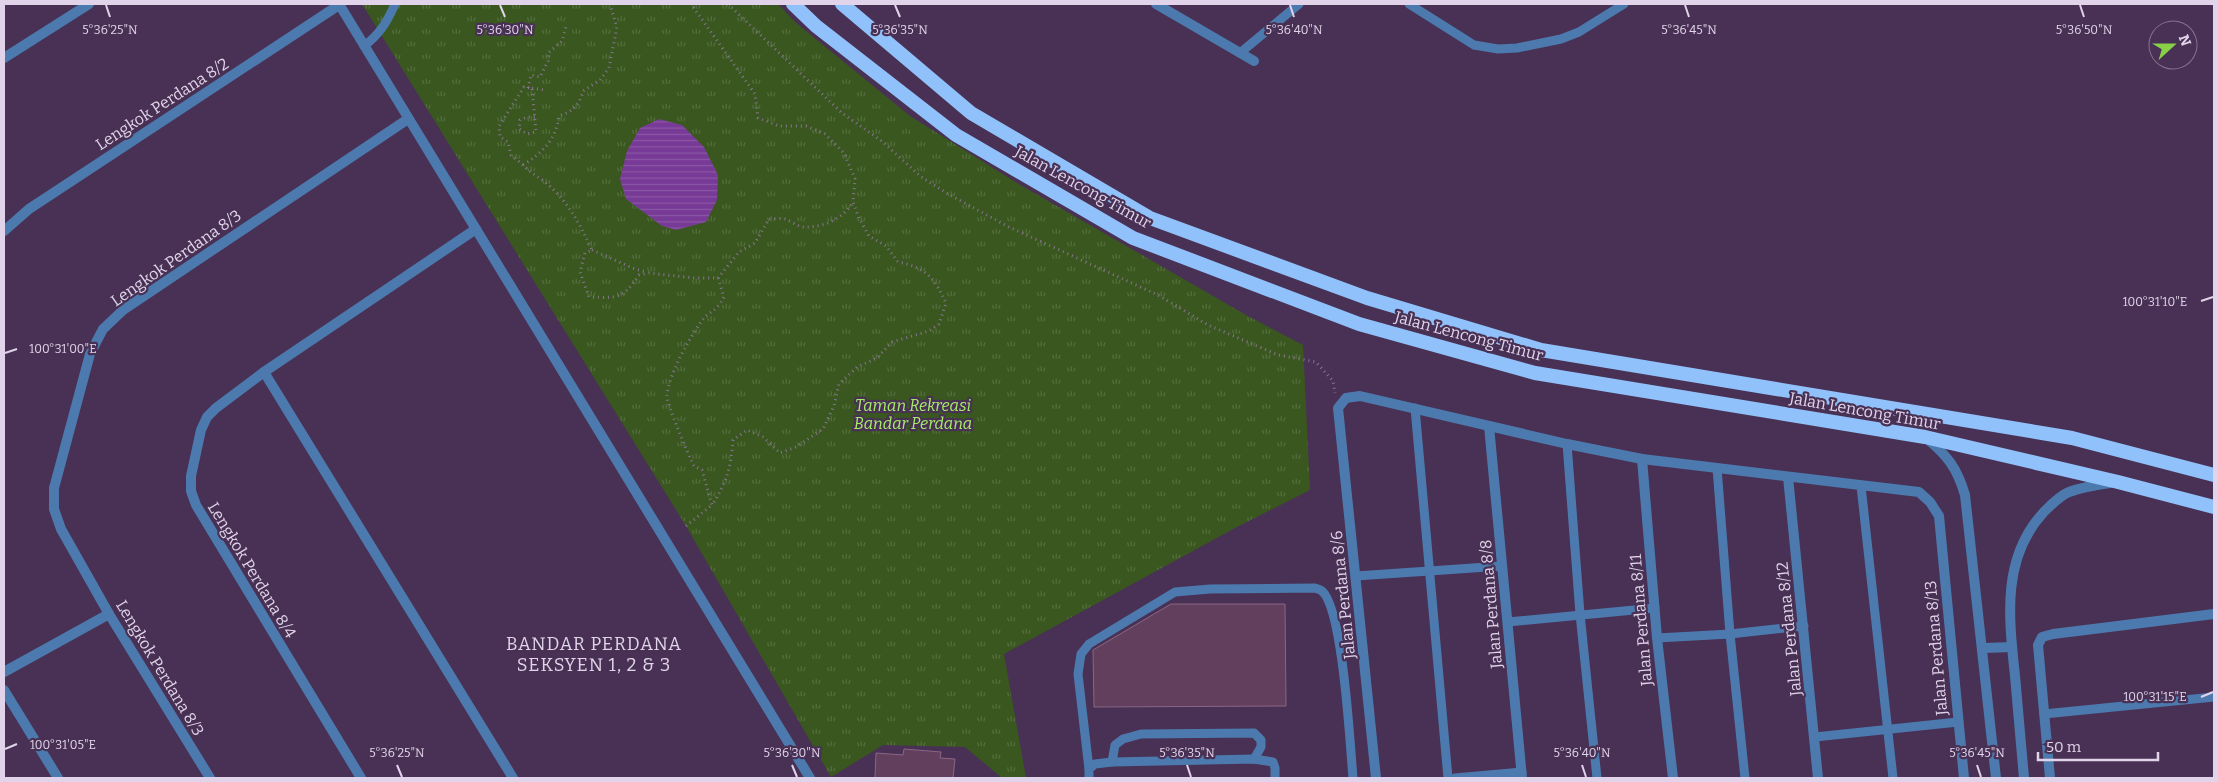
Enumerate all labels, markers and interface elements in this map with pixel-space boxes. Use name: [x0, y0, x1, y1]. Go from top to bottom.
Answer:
north arrow: [2148, 20, 2198, 70]
text: 5°36'25"N: [82, 23, 138, 37]
text: 5°36'30"N: [477, 23, 534, 37]
text: 5°36'35"N: [872, 23, 928, 37]
text: 5°36'40"N: [1265, 23, 1323, 37]
text: 5°36'45"N: [1661, 23, 1717, 37]
text: 5°36'50"N: [2056, 23, 2113, 37]
text: N: [2175, 32, 2195, 49]
street label: Lengkok Perdana 8/2: [92, 54, 232, 154]
street label: Jalan Lencong Timur: [1011, 141, 1155, 232]
street label: Lengkok Perdana 8/3: [107, 206, 245, 310]
text: 100°31'10"E: [2123, 295, 2187, 309]
street label: Jalan Lencong Timur: [1392, 307, 1545, 365]
text: 100°31'00"E: [29, 342, 97, 356]
street label: Jalan Lencong Timur: [1787, 388, 1942, 434]
park label: Taman Rekreasi Bandar Perdana: [854, 396, 972, 433]
street label: Lengkok Perdana 8/4: [204, 499, 300, 642]
street label: Jalan Perdana 8/6: [1327, 530, 1359, 661]
street label: Jalan Perdana 8/8: [1476, 539, 1506, 670]
street label: Jalan Perdana 8/11: [1626, 553, 1656, 688]
street label: Jalan Perdana 8/12: [1773, 561, 1806, 698]
street label: Jalan Perdana 8/13: [1921, 580, 1951, 717]
street label: Lengkok Perdana 8/3: [112, 597, 208, 739]
district label: BANDAR PERDANA SEKSYEN 1, 2 & 3: [506, 633, 682, 676]
text: 100°31'15"E: [2123, 690, 2187, 704]
scale bar: [2038, 730, 2158, 762]
text: 100°31'05"E: [30, 738, 96, 752]
text: 50 m: [2046, 738, 2082, 756]
text: 5°36'25"N: [369, 746, 425, 760]
text: 5°36'30"N: [764, 746, 821, 760]
text: 5°36'35"N: [1159, 746, 1215, 760]
text: 5°36'40"N: [1553, 746, 1611, 760]
text: 5°36'45"N: [1949, 746, 2005, 760]

